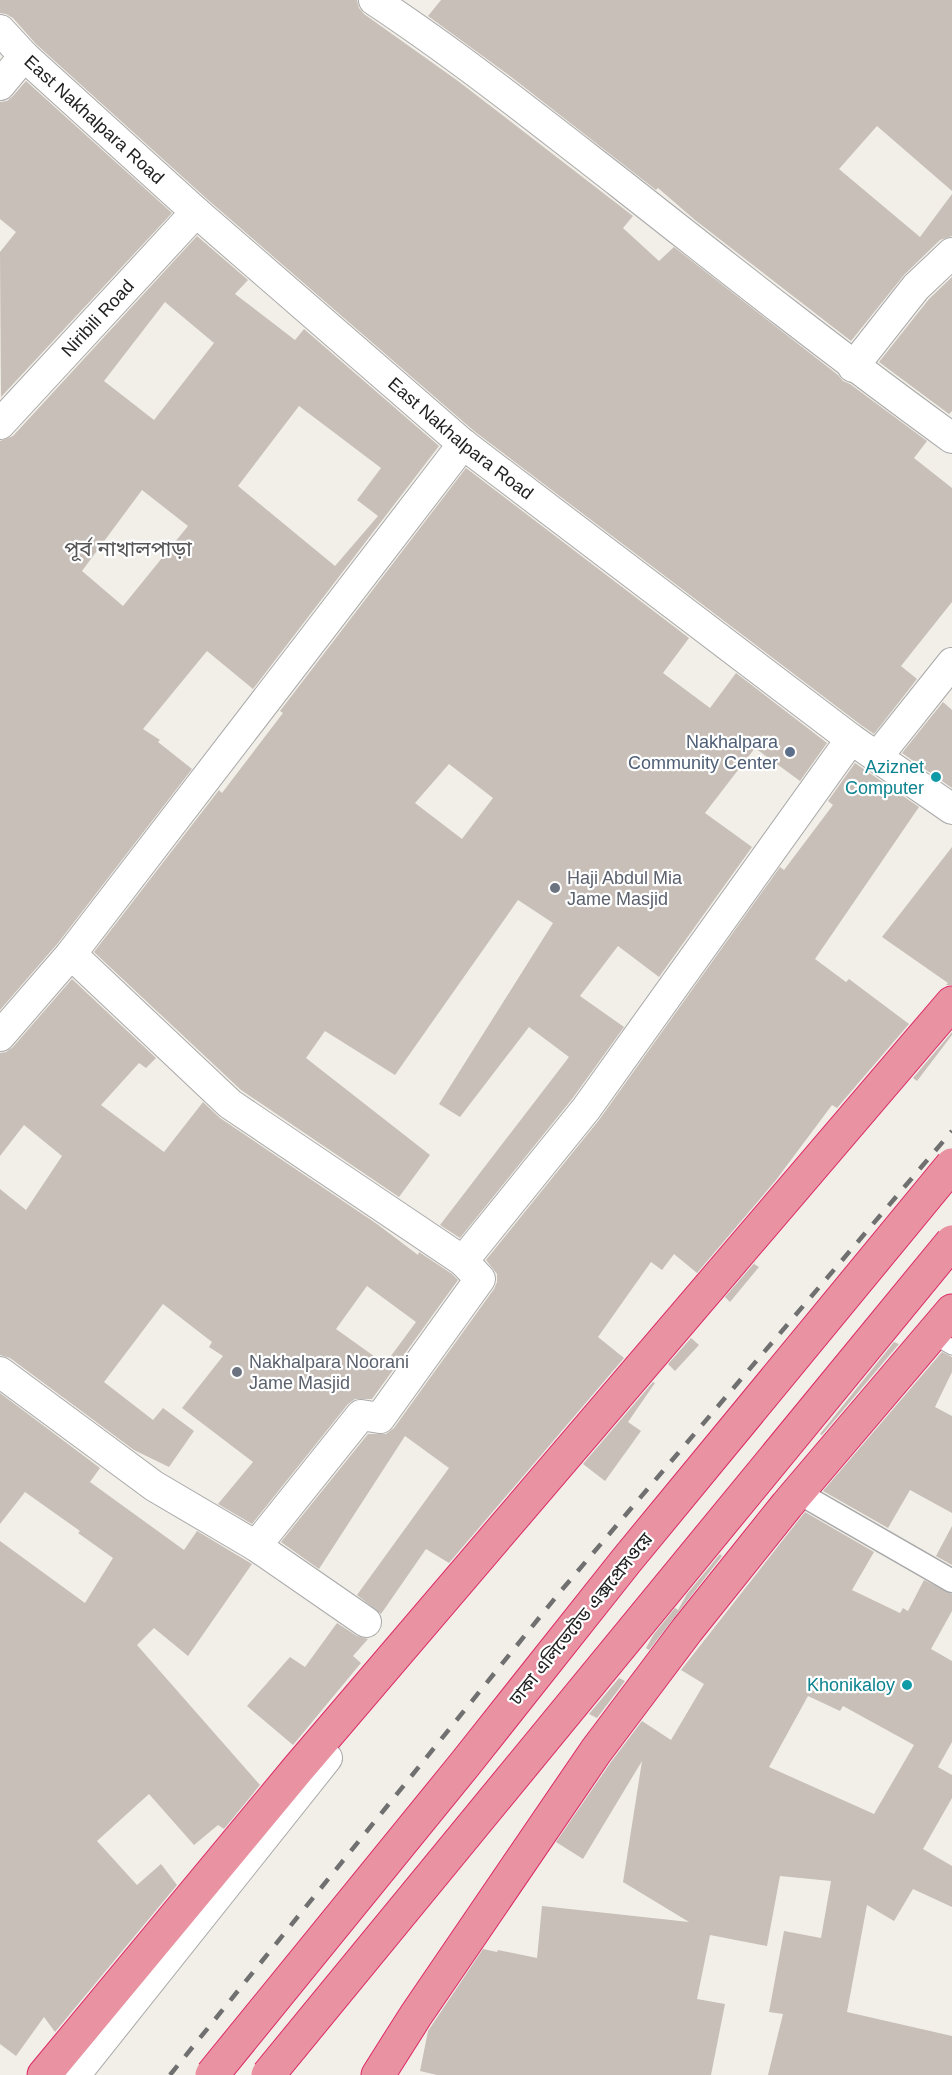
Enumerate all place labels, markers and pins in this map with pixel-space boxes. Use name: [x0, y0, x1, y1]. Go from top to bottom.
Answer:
place label: Nakhalpara Community Center: [628, 732, 779, 773]
marker: Nakhalpara Community Center: [783, 745, 797, 759]
place label: Aziznet Computer: [845, 757, 924, 798]
marker: Aziznet Computer: [929, 770, 943, 784]
place label: Haji Abdul Mia Jame Masjid: [567, 868, 683, 909]
marker: Haji Abdul Mia Jame Masjid: [548, 881, 562, 895]
place label: Nakhalpara Noorani Jame Masjid: [249, 1352, 409, 1393]
marker: Nakhalpara Noorani Jame Masjid: [230, 1365, 244, 1379]
place label: Khonikaloy: [807, 1675, 895, 1695]
marker: Khonikaloy: [900, 1678, 914, 1692]

